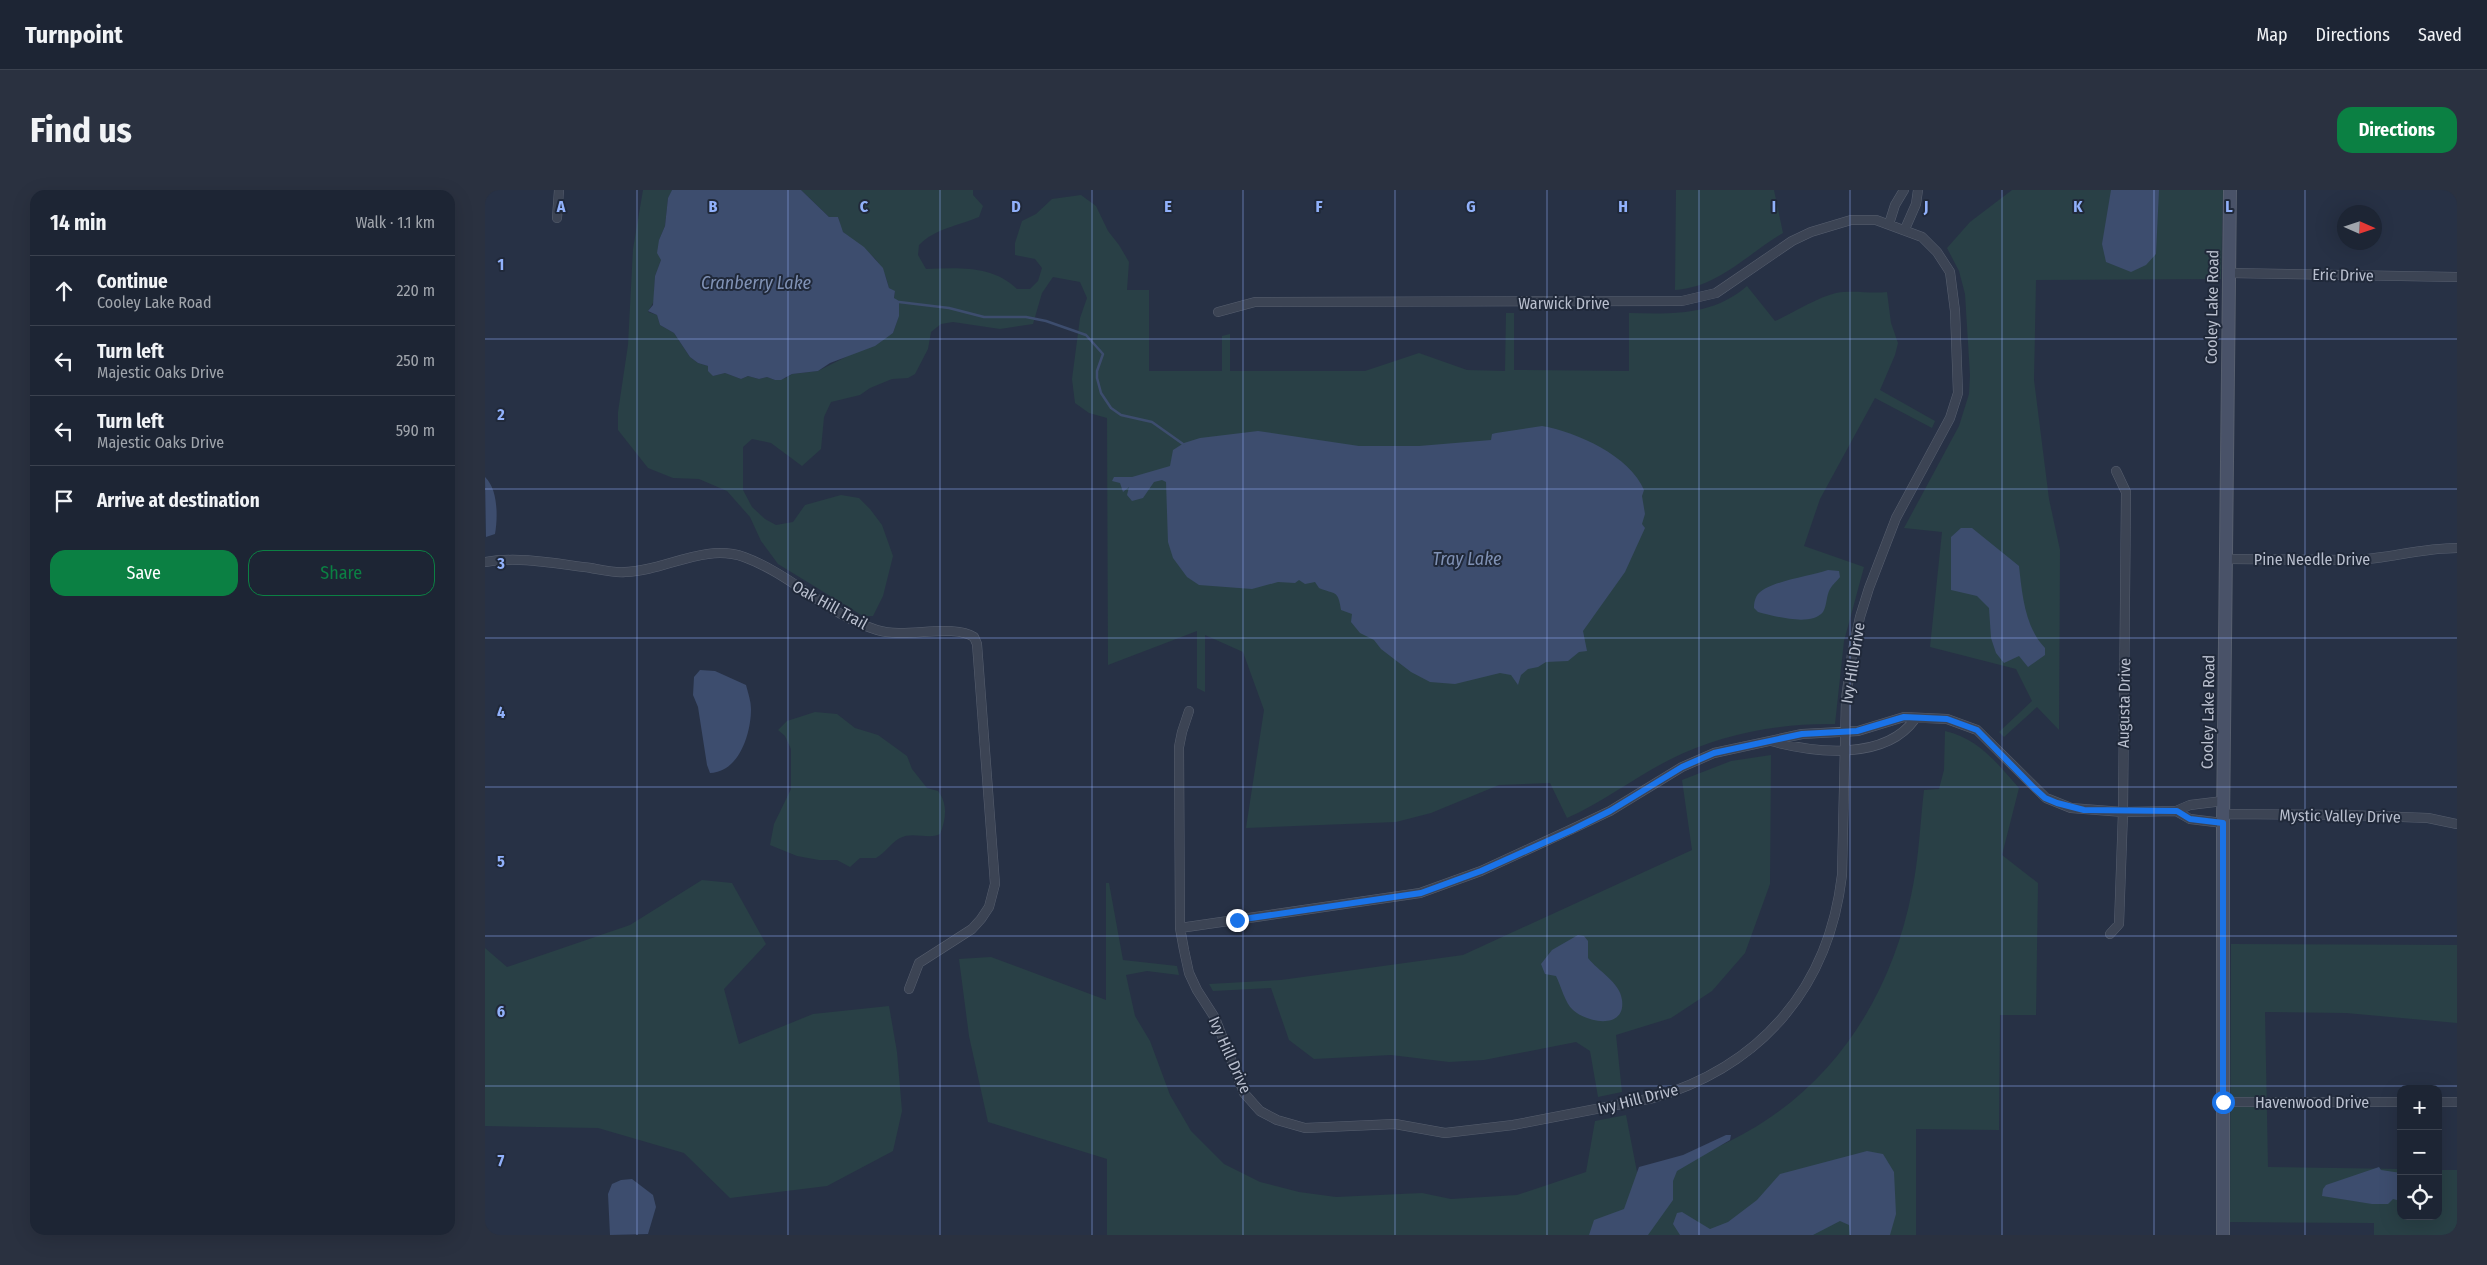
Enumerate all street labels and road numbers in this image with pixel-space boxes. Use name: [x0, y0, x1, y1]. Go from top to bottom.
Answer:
street label: Cooley Lake Road: [2202, 250, 2222, 364]
street label: Eric Drive: [2312, 265, 2374, 285]
street label: Warwick Drive: [1518, 294, 1610, 313]
street label: Pine Needle Drive: [2254, 550, 2370, 569]
street label: Oak Hill Trail: [789, 577, 871, 633]
street label: Ivy Hill Drive: [1837, 621, 1869, 705]
street label: Cooley Lake Road: [2198, 655, 2218, 769]
street label: Augusta Drive: [2114, 658, 2134, 748]
street label: Mystic Valley Drive: [2279, 805, 2401, 827]
street label: Ivy Hill Drive: [1205, 1014, 1255, 1096]
street label: Ivy Hill Drive: [1596, 1080, 1680, 1118]
street label: Havenwood Drive: [2255, 1093, 2369, 1112]

